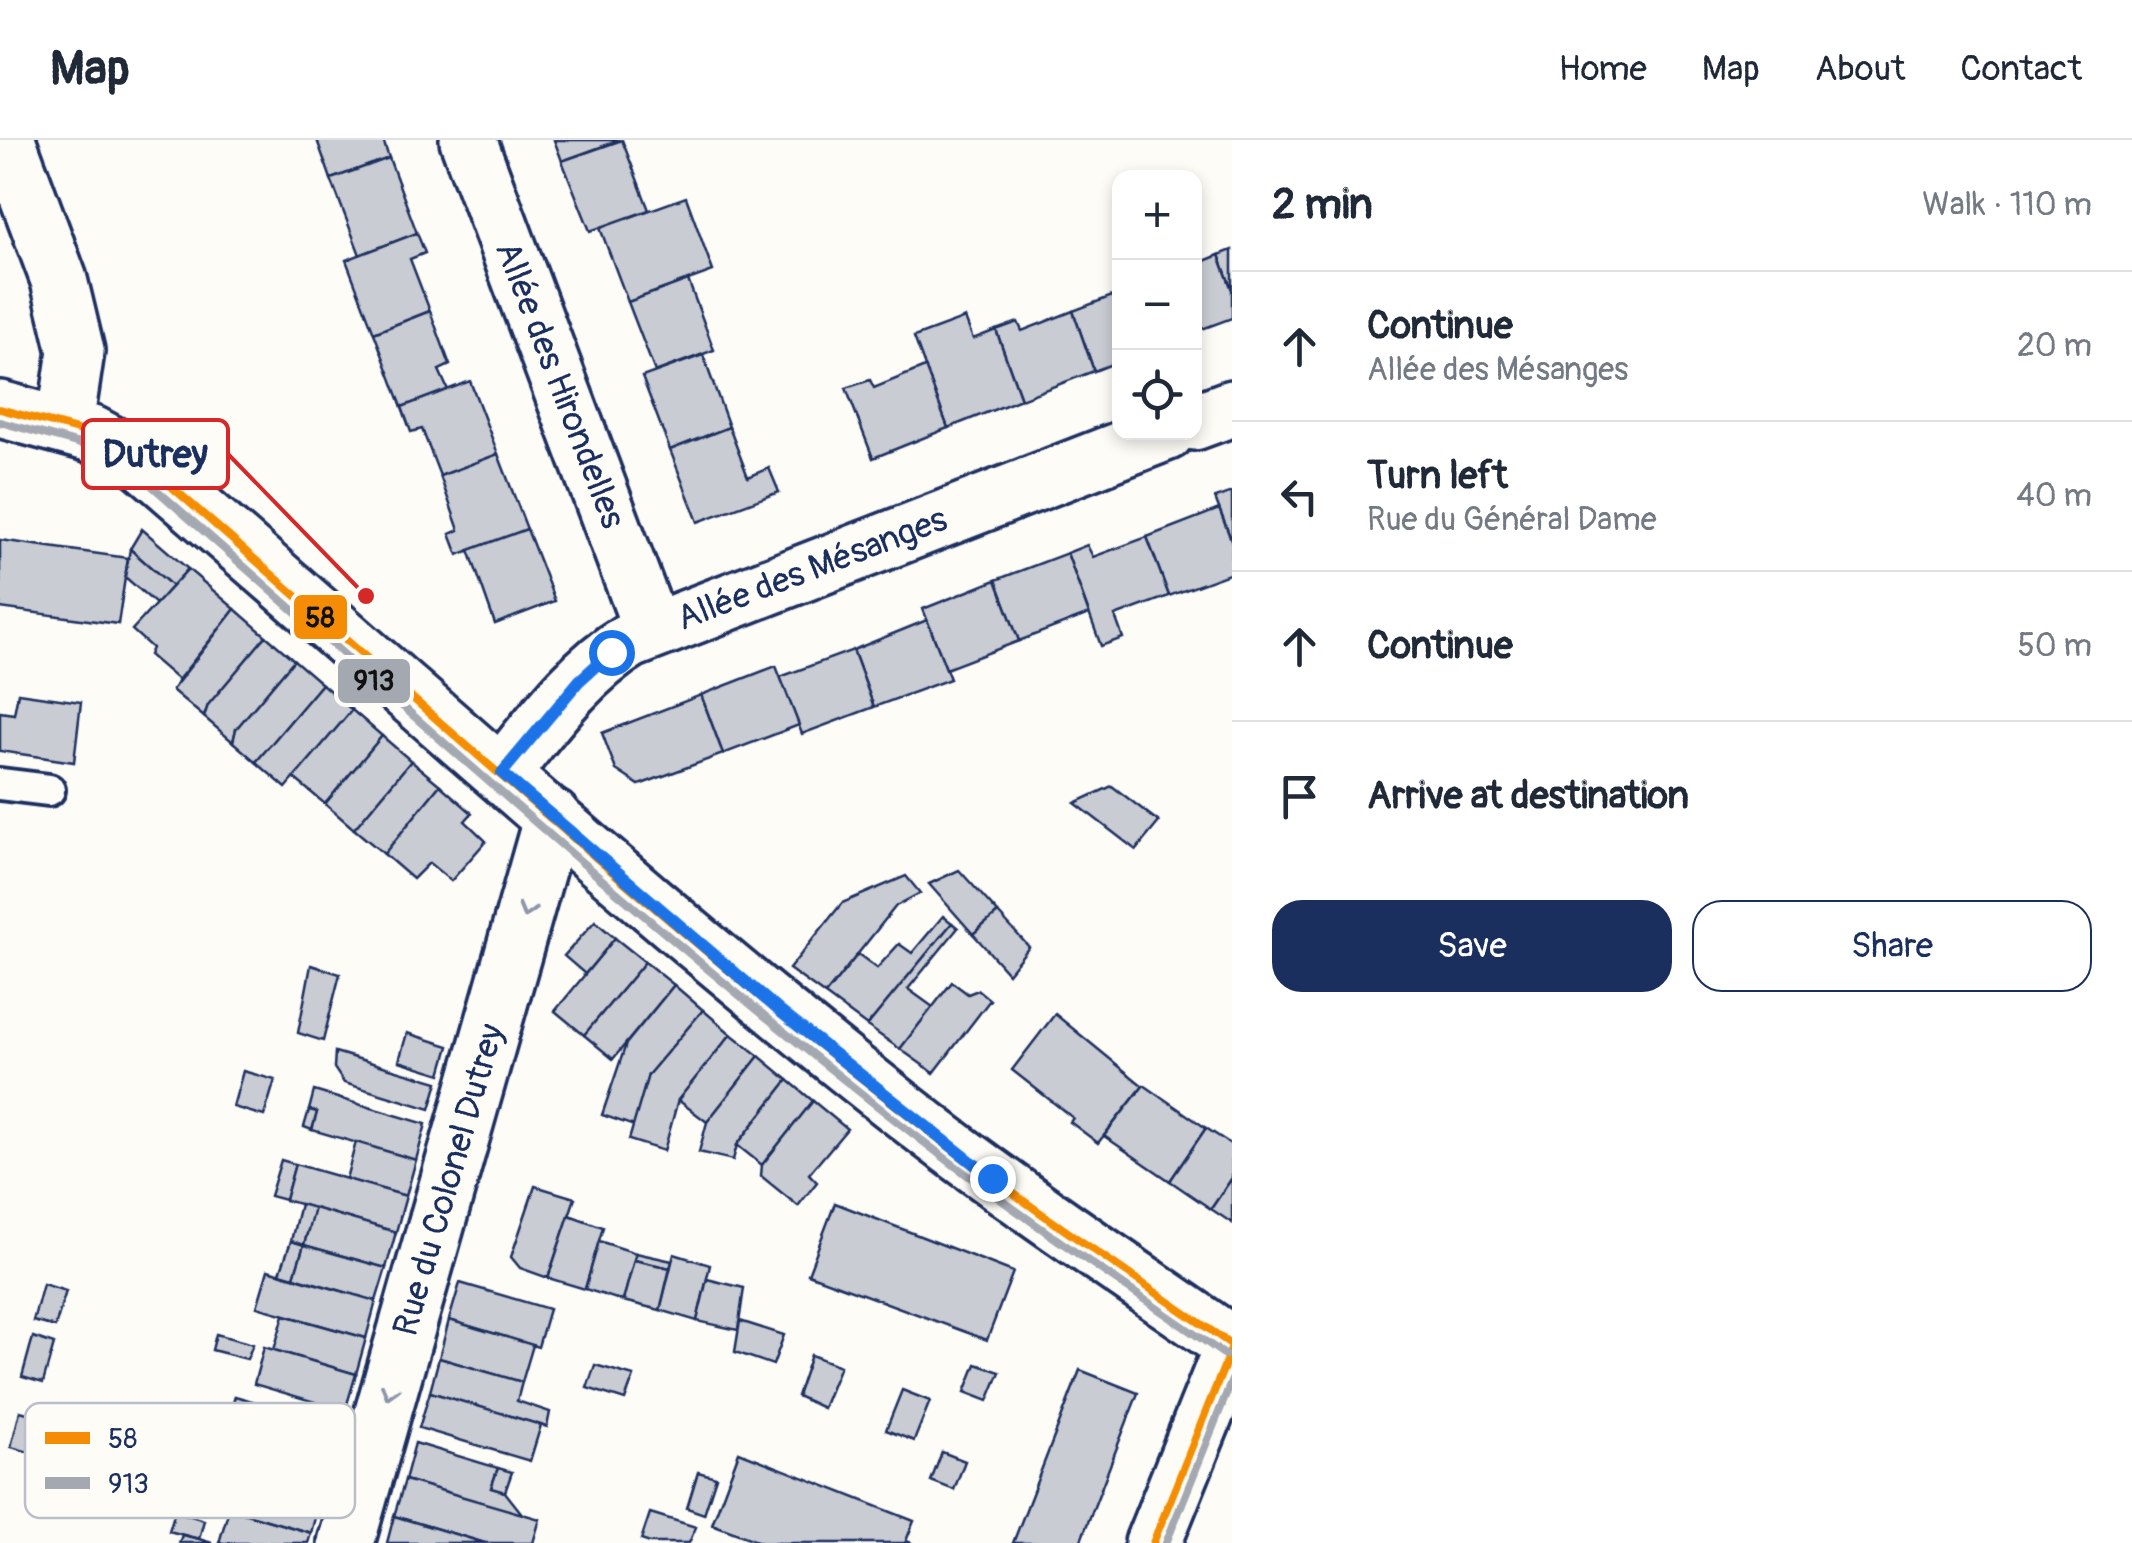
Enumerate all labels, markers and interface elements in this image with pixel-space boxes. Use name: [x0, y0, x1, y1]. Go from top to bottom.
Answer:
text: Map: [50, 39, 130, 99]
text: Home: [1559, 47, 1647, 91]
text: Map: [1702, 47, 1760, 91]
text: About: [1815, 47, 1905, 91]
text: Contact: [1960, 47, 2082, 91]
map controls: [1112, 170, 1202, 440]
button: +: [1112, 170, 1202, 260]
text: 2 min: [1272, 179, 1373, 231]
text: Walk · 110 m: [1922, 185, 2092, 225]
street label: Allée des Hirondelles: [485, 235, 635, 535]
button: −: [1112, 260, 1202, 350]
text: Continue: [1367, 302, 1513, 350]
icon: ahead: [1272, 319, 1327, 374]
text: 20 m: [2017, 326, 2092, 366]
button: locate: [1112, 350, 1202, 440]
text: Allée des Mésanges: [1367, 350, 1628, 390]
callout: Dutrey: [83, 420, 228, 488]
text: Dutrey: [102, 431, 208, 479]
text: Turn left: [1367, 452, 1508, 500]
icon: left: [1272, 469, 1327, 524]
text: 40 m: [2016, 476, 2092, 516]
street label: Allée des Mésanges: [671, 497, 954, 641]
text: Rue du Général Dame: [1367, 500, 1656, 540]
line badge: 58: [292, 593, 349, 641]
text: 58: [305, 601, 335, 636]
icon: ahead: [1272, 619, 1327, 674]
text: Continue: [1367, 622, 1513, 670]
text: 50 m: [2017, 626, 2092, 666]
route start: [589, 630, 635, 676]
line badge: 913: [336, 657, 412, 705]
text: 913: [354, 664, 395, 699]
icon: arrive: [1272, 769, 1327, 824]
text: Arrive at destination: [1367, 772, 1689, 820]
button: Save: [1272, 900, 1672, 992]
button: Share: [1692, 900, 2092, 992]
one-way arrow: [517, 902, 538, 919]
street label: Rue du Colonel Dutrey: [383, 1019, 515, 1341]
route end: [970, 1156, 1016, 1202]
one-way arrow: [380, 1383, 401, 1400]
legend: [25, 1403, 355, 1518]
text: 58: [108, 1422, 137, 1457]
text: 913: [108, 1467, 149, 1502]

